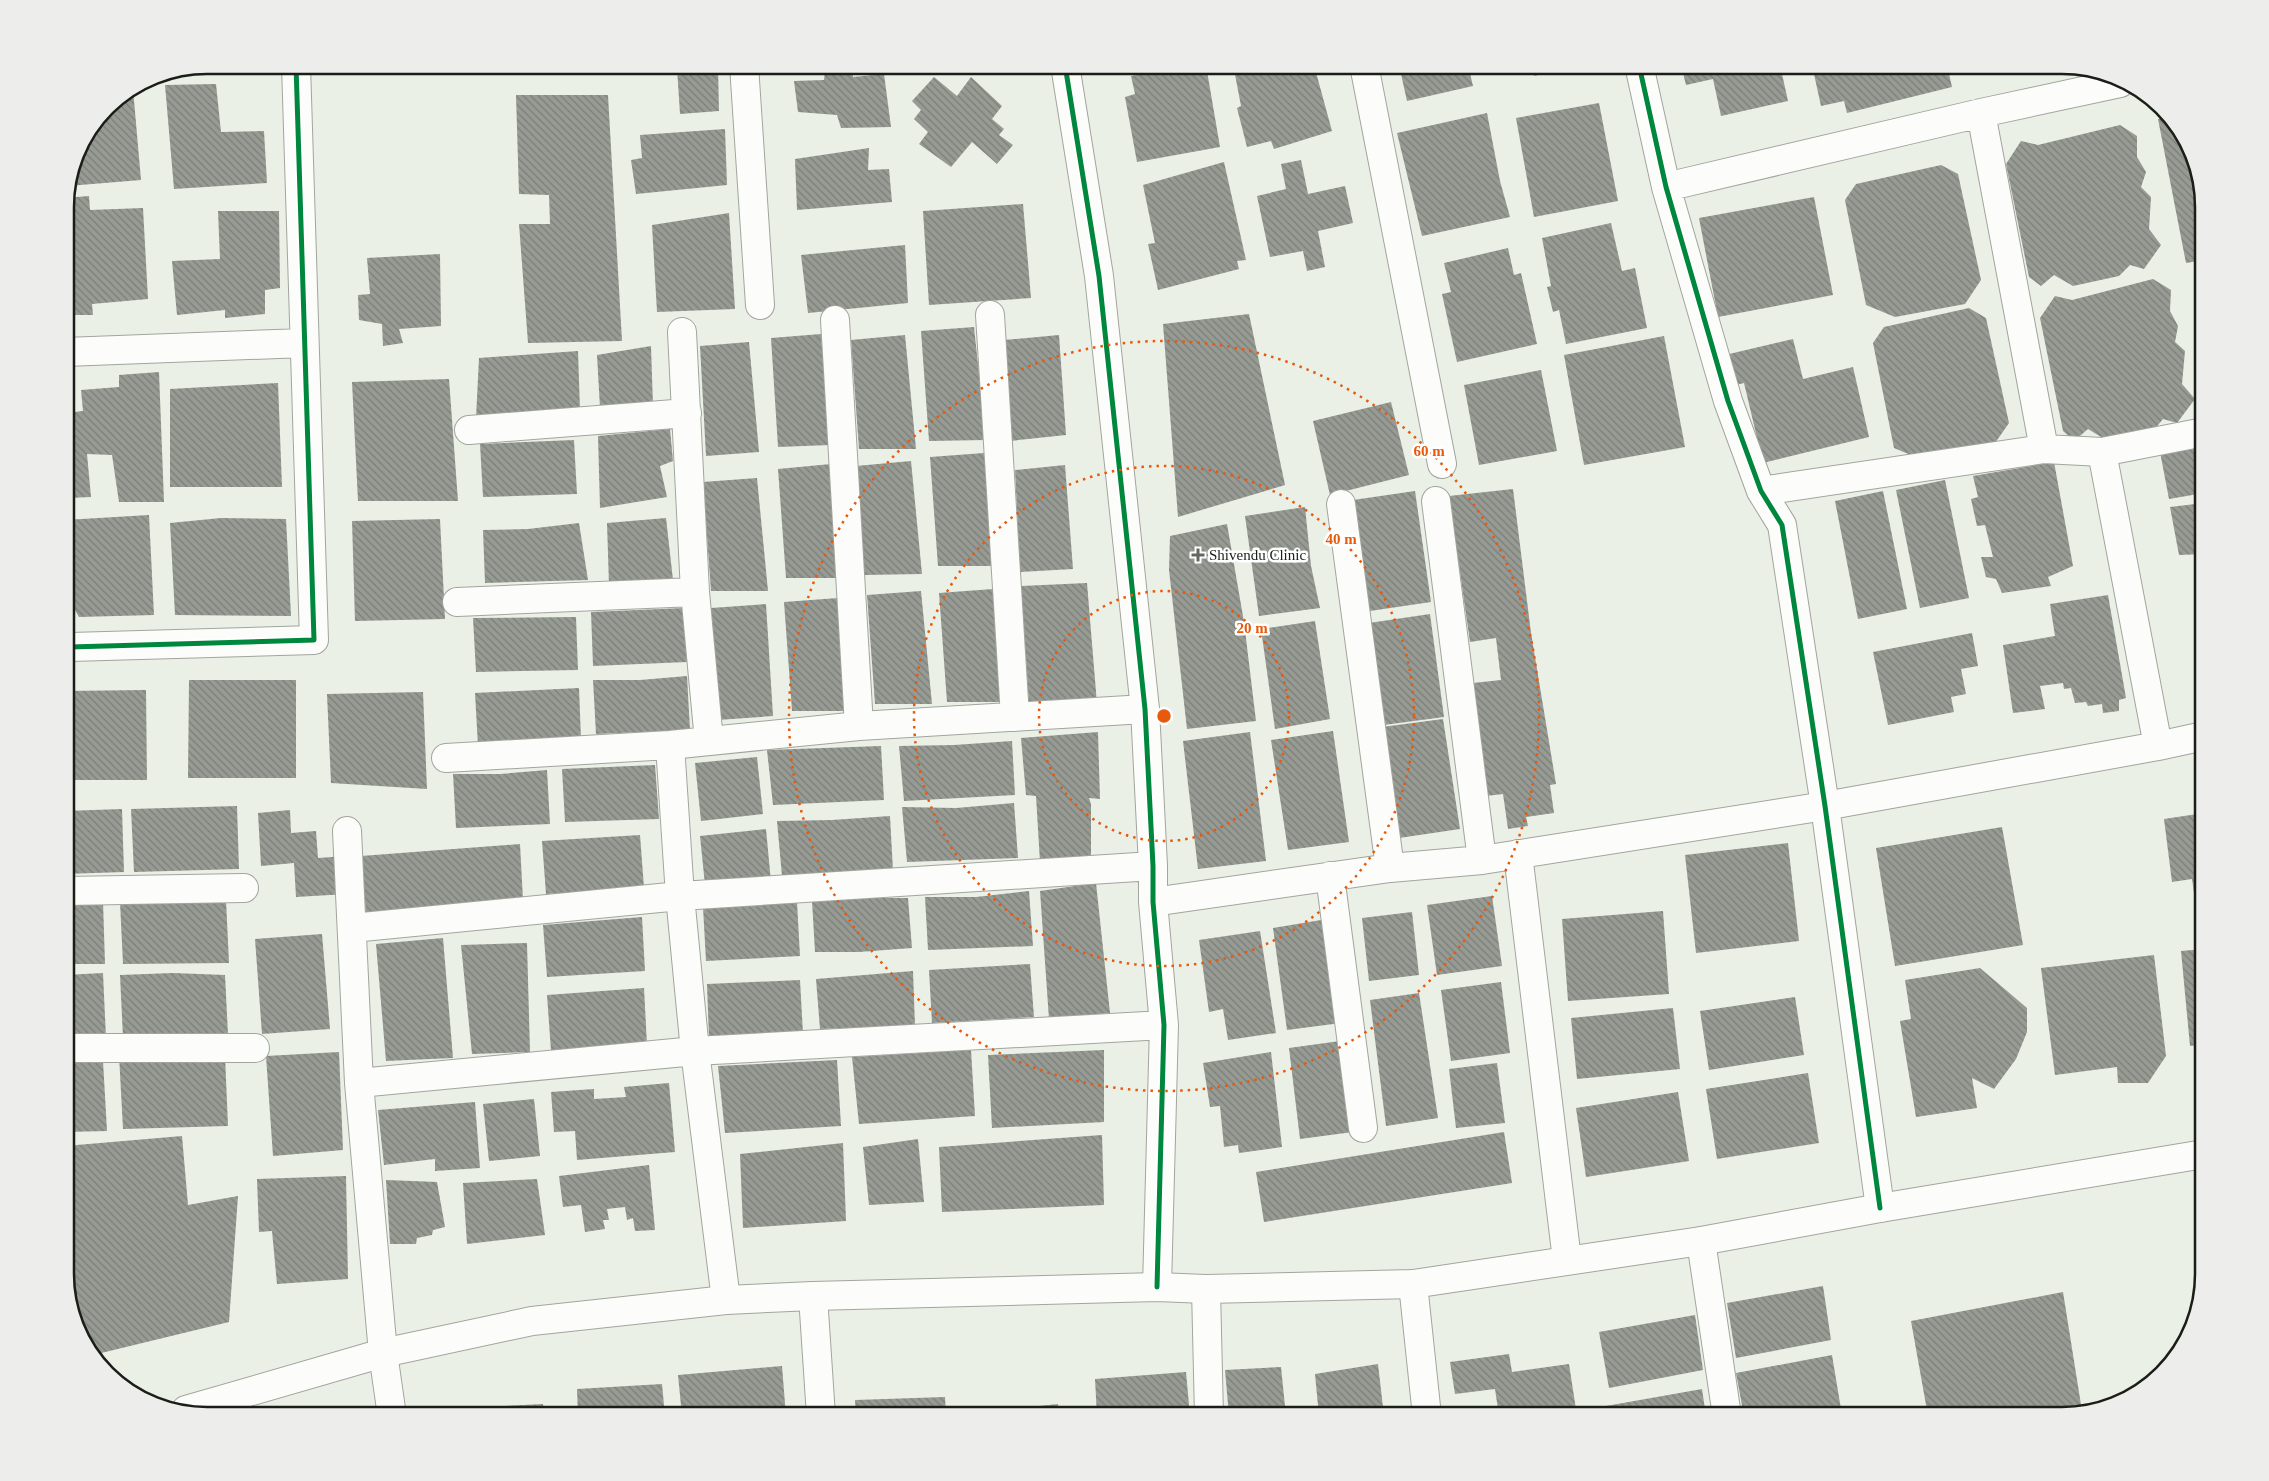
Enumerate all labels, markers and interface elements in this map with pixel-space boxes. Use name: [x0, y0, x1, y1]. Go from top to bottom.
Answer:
text: 60 m: [1413, 443, 1445, 459]
text: 40 m: [1325, 531, 1357, 547]
place label: Shivendu Clinic: [1209, 547, 1306, 563]
marker: Shivendu Clinic: [1191, 548, 1205, 562]
text: 20 m: [1236, 620, 1268, 636]
centre of rings: [1155, 707, 1173, 725]

